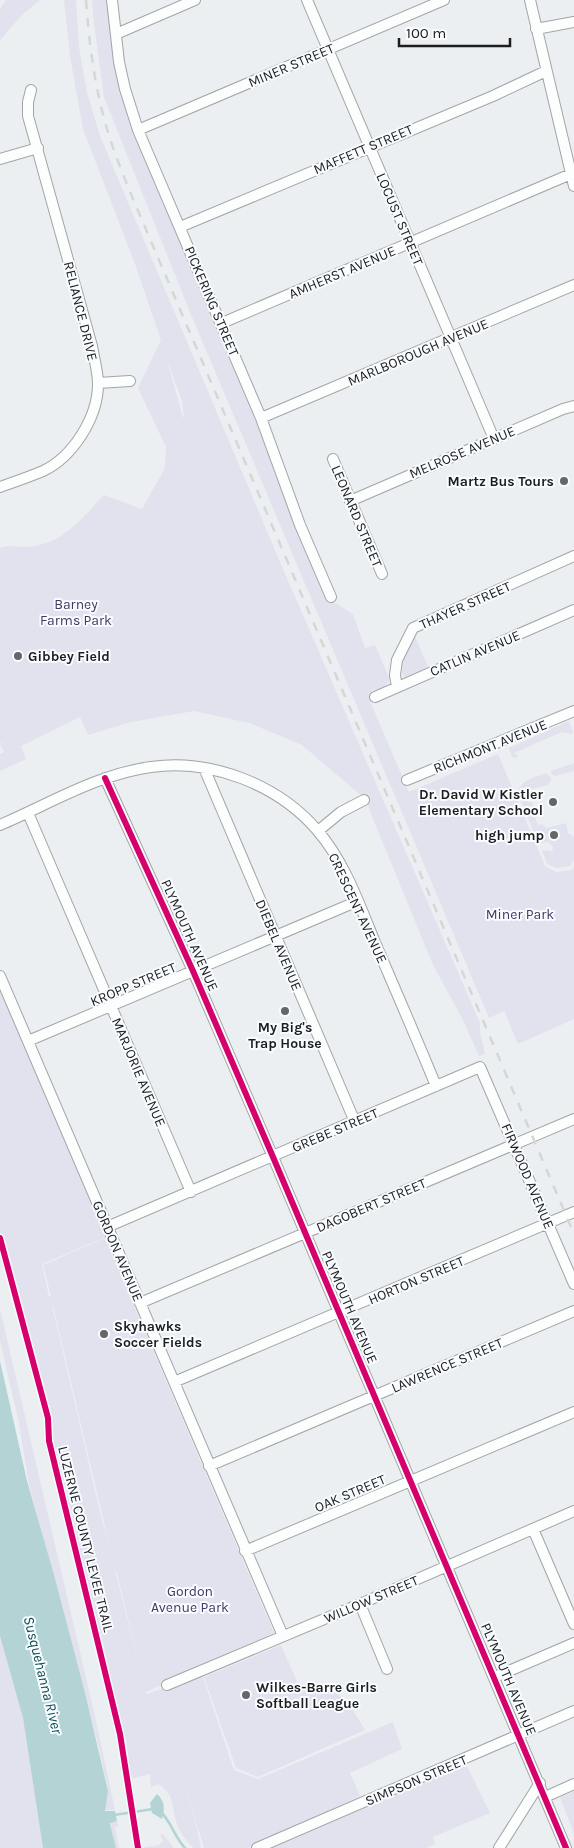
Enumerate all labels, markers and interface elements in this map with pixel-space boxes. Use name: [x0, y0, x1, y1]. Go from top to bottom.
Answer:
scale bar: [399, 15, 510, 47]
text: 100 m: [406, 24, 446, 42]
street label: MINER STREET: [246, 40, 337, 91]
street label: MAFFETT STREET: [311, 121, 416, 178]
street label: LOCUST STREET: [372, 170, 427, 268]
street label: AMHERST AVENUE: [286, 242, 398, 303]
street label: PICKERING STREET: [181, 244, 242, 359]
street label: RELIANCE DRIVE: [60, 260, 101, 363]
street label: MARLBOROUGH AVENUE: [345, 315, 491, 390]
street label: MELROSE AVENUE: [407, 422, 518, 482]
street label: LEONARD STREET: [327, 463, 386, 570]
place label: Martz Bus Tours: [448, 473, 554, 490]
marker: Martz Bus Tours: [558, 475, 570, 487]
street label: THAYER STREET: [417, 578, 514, 633]
park label: Barney Farms Park: [40, 596, 112, 629]
street label: CATLIN AVENUE: [428, 627, 523, 680]
place label: Gibbey Field: [28, 648, 110, 665]
marker: Gibbey Field: [12, 650, 24, 662]
street label: RICHMONT AVENUE: [431, 716, 550, 777]
place label: Dr. David W Kistler Elementary School: [419, 786, 543, 819]
marker: Dr. David W Kistler Elementary School: [547, 796, 559, 808]
place label: high jump: [475, 827, 544, 844]
marker: high jump: [548, 829, 560, 841]
street label: CRESCENT AVENUE: [325, 850, 391, 966]
street label: PLYMOUTH AVENUE: [157, 877, 222, 994]
street label: DIEBEL AVENUE: [252, 897, 305, 993]
park label: Miner Park: [486, 906, 554, 923]
street label: KROPP STREET: [88, 959, 179, 1010]
marker: My Big's Trap House: [279, 1005, 291, 1017]
street label: MARJORIE AVENUE: [108, 1015, 169, 1129]
place label: My Big's Trap House: [248, 1019, 322, 1052]
street label: GREBE STREET: [289, 1105, 381, 1156]
street label: FIRWOOD AVENUE: [498, 1121, 557, 1232]
street label: DAGOBERT STREET: [314, 1175, 429, 1236]
street label: GORDON AVENUE: [89, 1198, 146, 1304]
street label: PLYMOUTH AVENUE: [318, 1248, 381, 1366]
street label: HORTON STREET: [366, 1253, 467, 1308]
place label: Skyhawks Soccer Fields: [114, 1318, 202, 1351]
marker: Skyhawks Soccer Fields: [98, 1328, 110, 1340]
street label: LAWRENCE STREET: [389, 1334, 505, 1397]
street label: LUZERNE COUNTY LEVEE TRAIL: [54, 1444, 117, 1634]
street label: OAK STREET: [312, 1471, 388, 1516]
street label: WILLOW STREET: [321, 1572, 421, 1627]
park label: Gordon Avenue Park: [151, 1583, 229, 1616]
water label: Susquehanna River: [20, 1614, 67, 1736]
street label: PLYMOUTH AVENUE: [477, 1620, 540, 1738]
place label: Wilkes-Barre Girls Softball League: [256, 1679, 377, 1712]
marker: Wilkes-Barre Girls Softball League: [240, 1689, 252, 1701]
street label: SIMPSON STREET: [363, 1751, 470, 1810]

